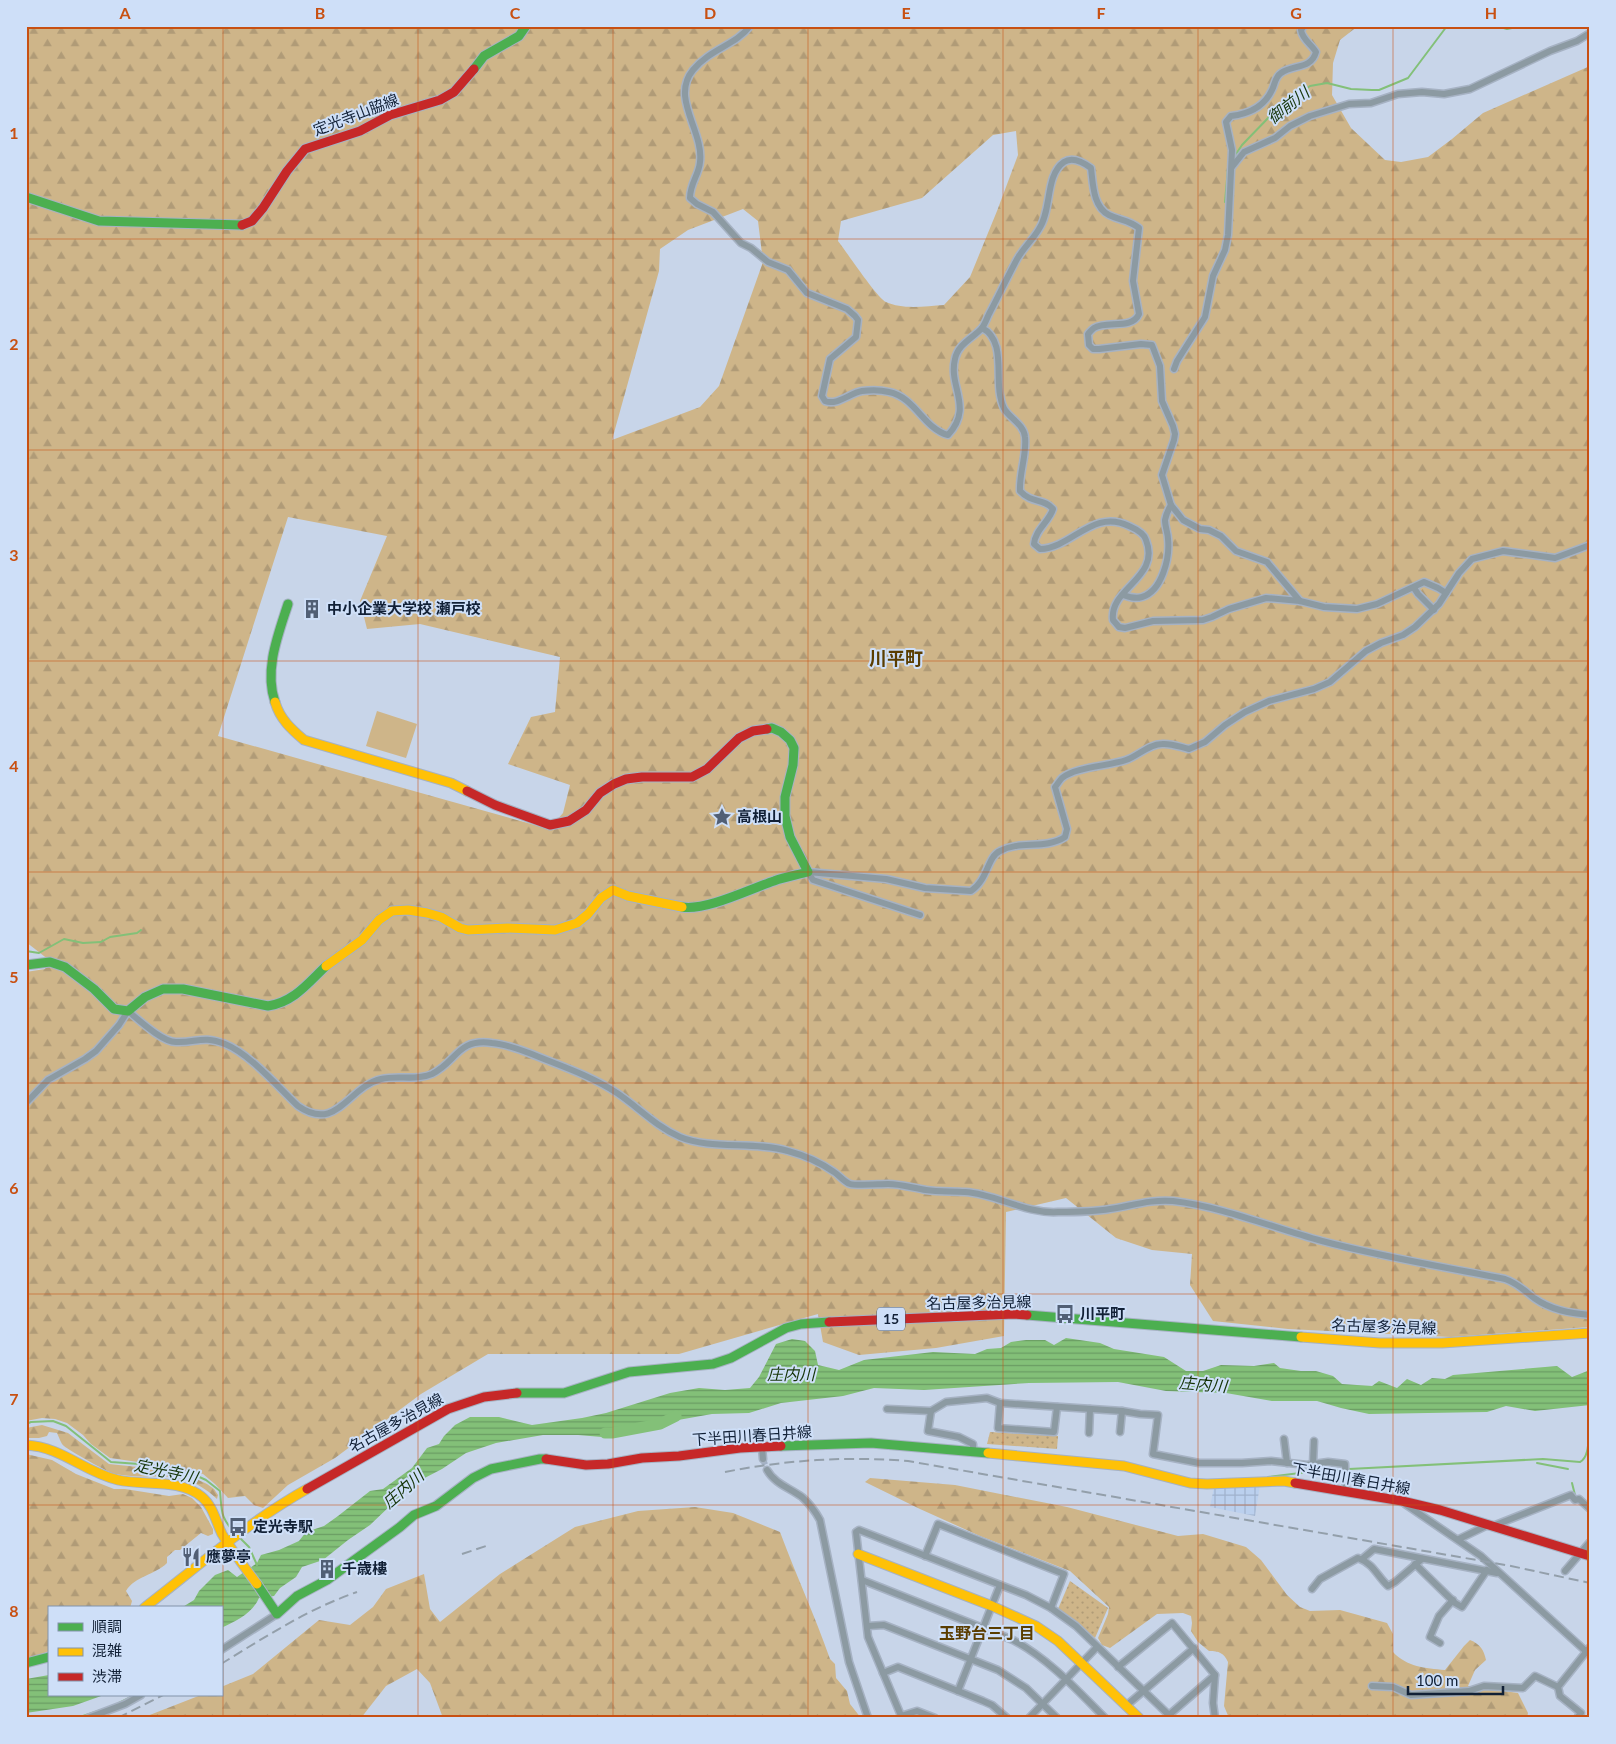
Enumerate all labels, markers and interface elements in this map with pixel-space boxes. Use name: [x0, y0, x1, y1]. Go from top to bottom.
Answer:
text: A: [118, 3, 131, 22]
text: B: [315, 3, 325, 22]
text: C: [510, 3, 521, 22]
text: D: [704, 3, 716, 22]
text: E: [901, 3, 911, 22]
text: F: [1096, 3, 1106, 22]
text: G: [1290, 3, 1302, 22]
text: H: [1485, 3, 1497, 22]
water label: 御前川: [1263, 81, 1314, 127]
street label: 定光寺山脇線: [310, 90, 401, 139]
text: 1: [9, 123, 19, 142]
text: 2: [9, 334, 19, 353]
text: 3: [9, 545, 19, 564]
building icon: 中小企業大学校 瀬戸校: [301, 598, 323, 620]
place label: 中小企業大学校 瀬戸校: [327, 599, 481, 617]
district label: 川平町: [869, 647, 923, 669]
text: 4: [9, 756, 19, 775]
place icon: 高根山: [711, 806, 733, 828]
place label: 高根山: [737, 807, 782, 825]
text: 5: [9, 967, 19, 986]
text: 6: [9, 1178, 19, 1197]
street label: 名古屋多治見線: [926, 1292, 1032, 1312]
bus stop icon: 川平町: [1054, 1303, 1076, 1325]
place label: 川平町: [1080, 1304, 1125, 1322]
road number: 15: [877, 1308, 905, 1330]
street label: 名古屋多治見線: [1331, 1315, 1437, 1337]
water label: 庄内川: [767, 1364, 817, 1383]
water label: 庄内川: [1178, 1372, 1230, 1395]
text: 7: [9, 1389, 19, 1408]
street label: 名古屋多治見線: [345, 1389, 446, 1455]
street label: 下半田川春日井線: [691, 1422, 812, 1448]
water label: 定光寺川: [133, 1455, 201, 1487]
street label: 下半田川春日井線: [1291, 1459, 1412, 1497]
water label: 庄内川: [378, 1464, 429, 1512]
bus stop icon: 定光寺駅: [227, 1516, 249, 1538]
place label: 定光寺駅: [253, 1517, 313, 1535]
restaurant icon: 應夢亭: [180, 1546, 202, 1568]
place label: 應夢亭: [206, 1547, 251, 1565]
building icon: 千歳樓: [316, 1558, 338, 1580]
place label: 千歳樓: [342, 1559, 387, 1577]
text: 8: [9, 1601, 19, 1620]
legend: [48, 1606, 222, 1696]
text: 順調: [92, 1617, 122, 1635]
district label: 玉野台三丁目: [939, 1623, 1035, 1642]
text: 混雑: [92, 1641, 122, 1659]
scale bar: [1408, 1664, 1504, 1696]
text: 渋滞: [92, 1667, 122, 1685]
text: 100 m: [1416, 1671, 1458, 1689]

